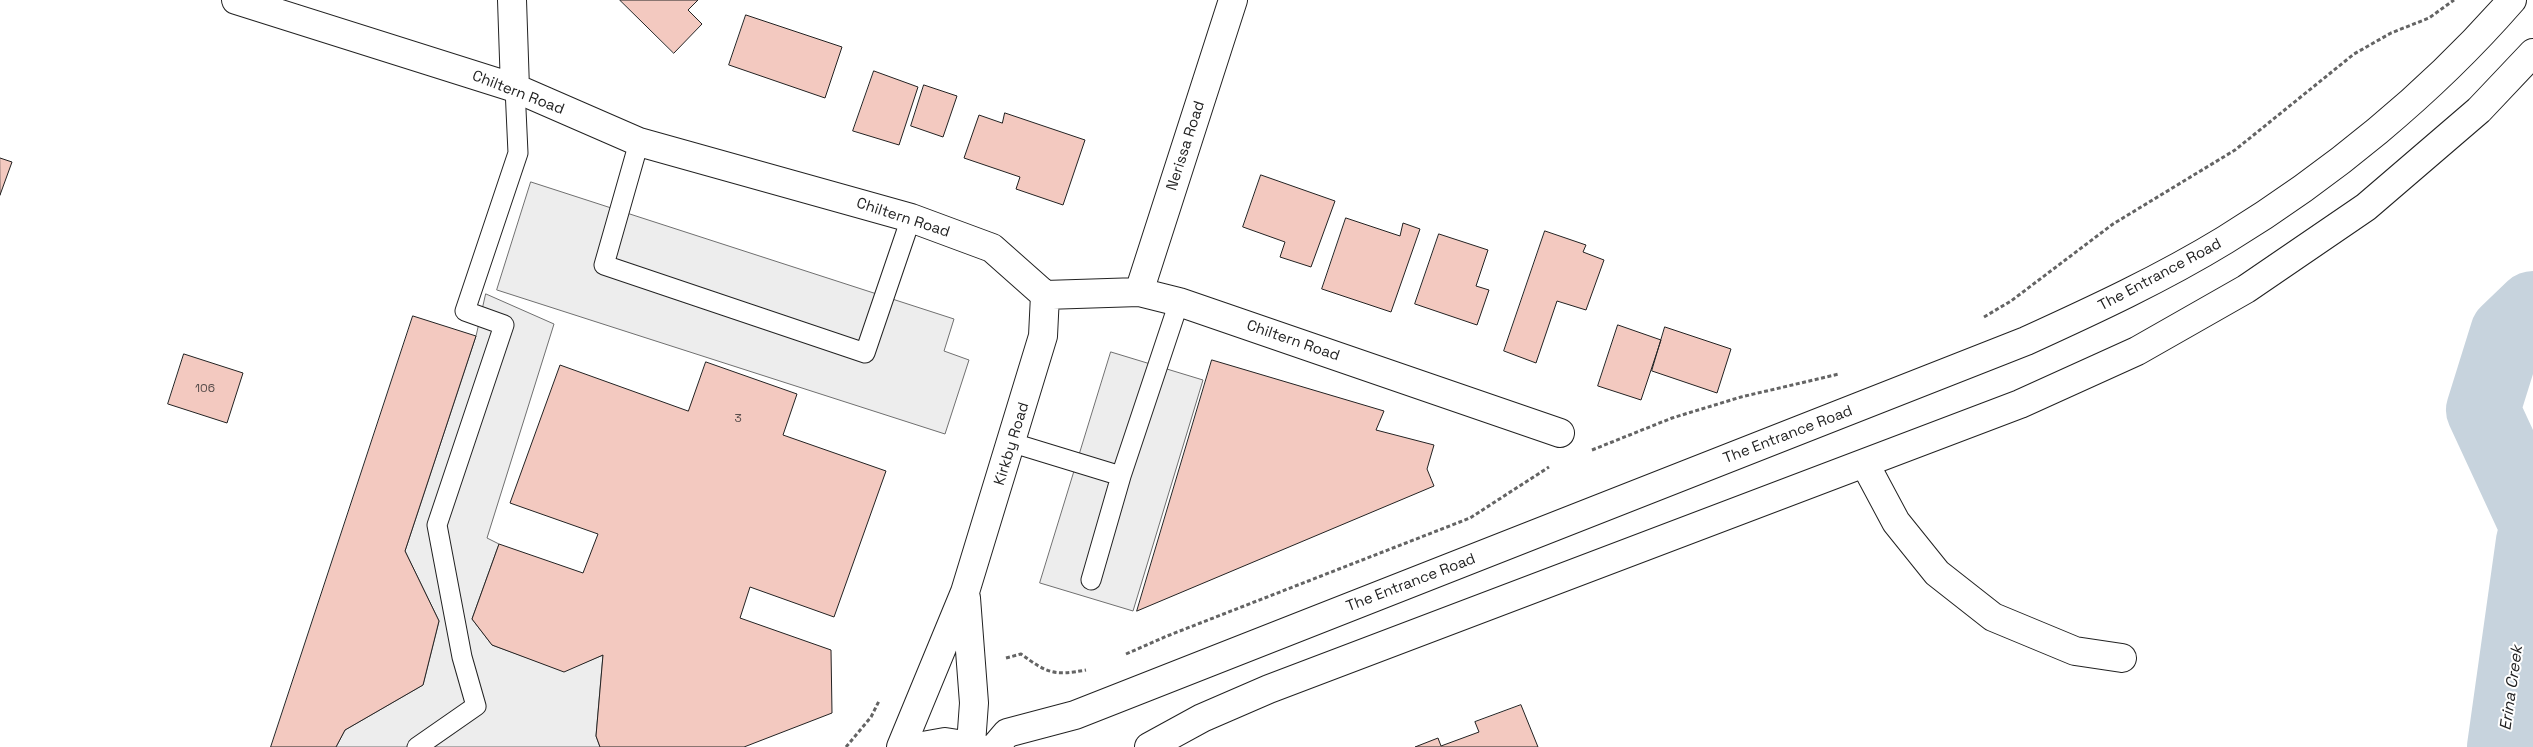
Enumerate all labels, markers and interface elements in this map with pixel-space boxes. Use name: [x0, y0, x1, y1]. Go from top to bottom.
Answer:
street label: Chiltern Road: [469, 67, 567, 119]
street label: Nerissa Road: [1163, 99, 1209, 193]
street label: Chiltern Road: [854, 194, 952, 242]
street label: The Entrance Road: [2095, 235, 2225, 315]
street label: Chiltern Road: [1244, 317, 1342, 365]
house number: 106: [195, 382, 215, 396]
street label: Kirkby Road: [991, 400, 1033, 488]
street label: The Entrance Road: [1721, 402, 1855, 468]
house number: 3: [734, 412, 742, 426]
street label: The Entrance Road: [1344, 550, 1478, 616]
water label: Erina Creek: [2497, 644, 2527, 732]

